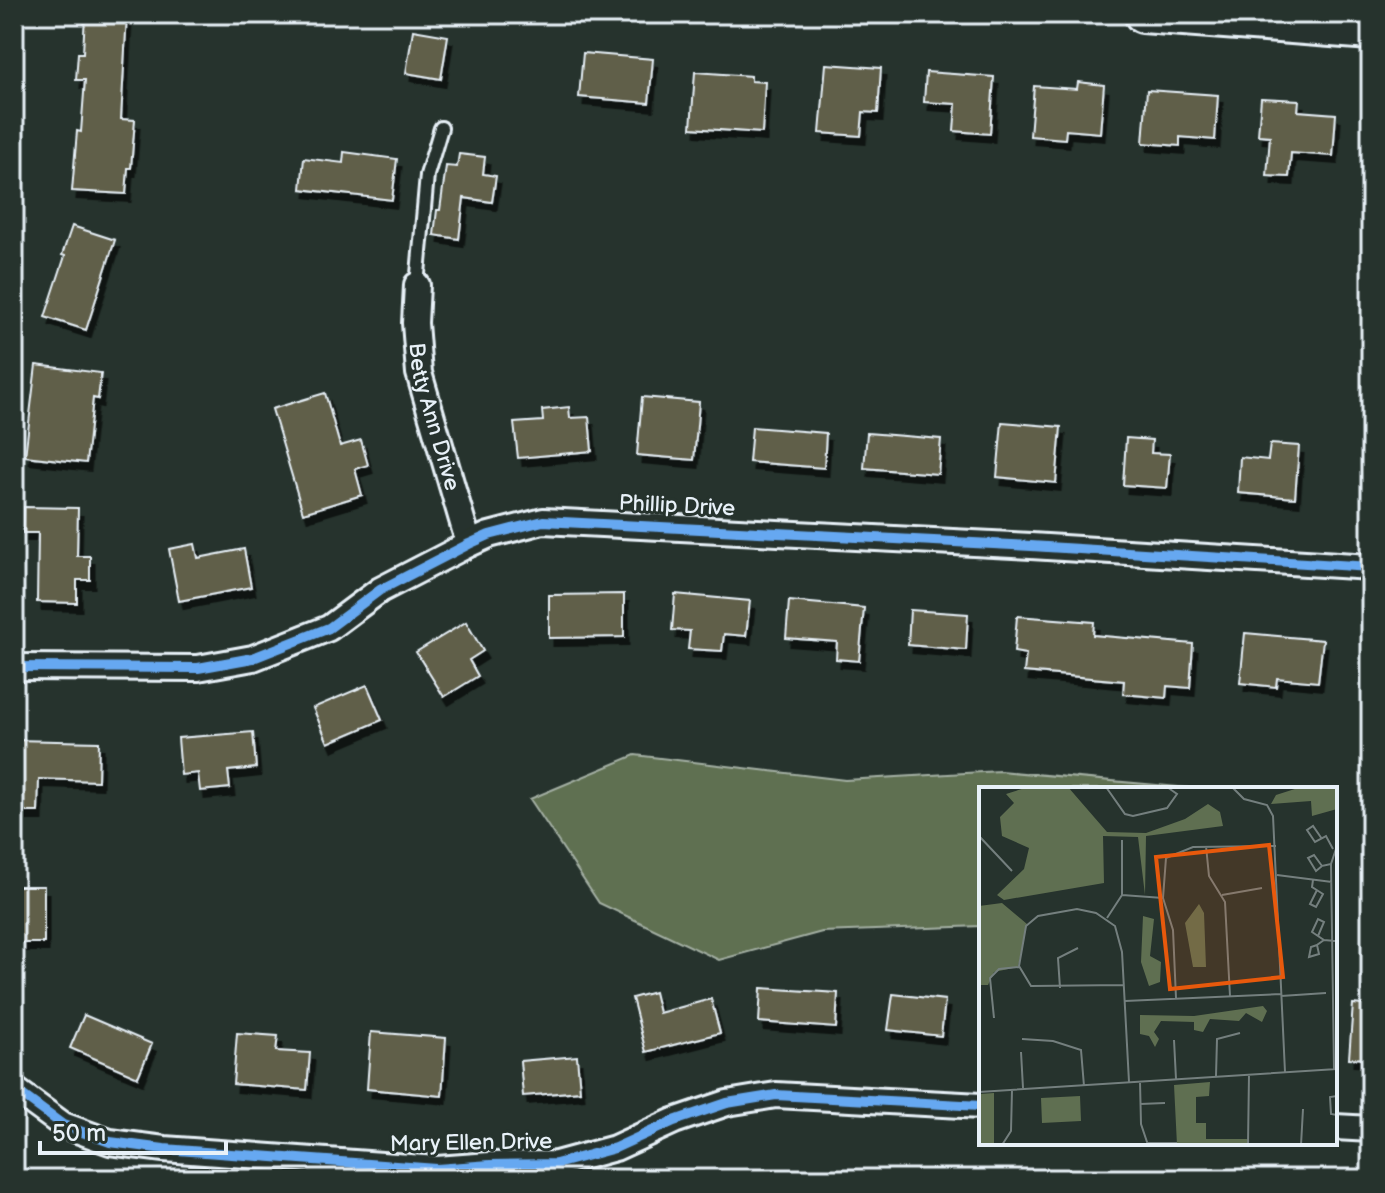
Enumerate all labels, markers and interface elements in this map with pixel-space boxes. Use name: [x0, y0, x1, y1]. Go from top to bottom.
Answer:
street label: Betty Ann Drive: [403, 342, 466, 494]
street label: Phillip Drive: [618, 489, 736, 523]
inset map: [979, 787, 1337, 1145]
scale bar: [40, 1105, 226, 1155]
text: 50 m: [52, 1119, 106, 1148]
street label: Mary Ellen Drive: [390, 1128, 552, 1158]

